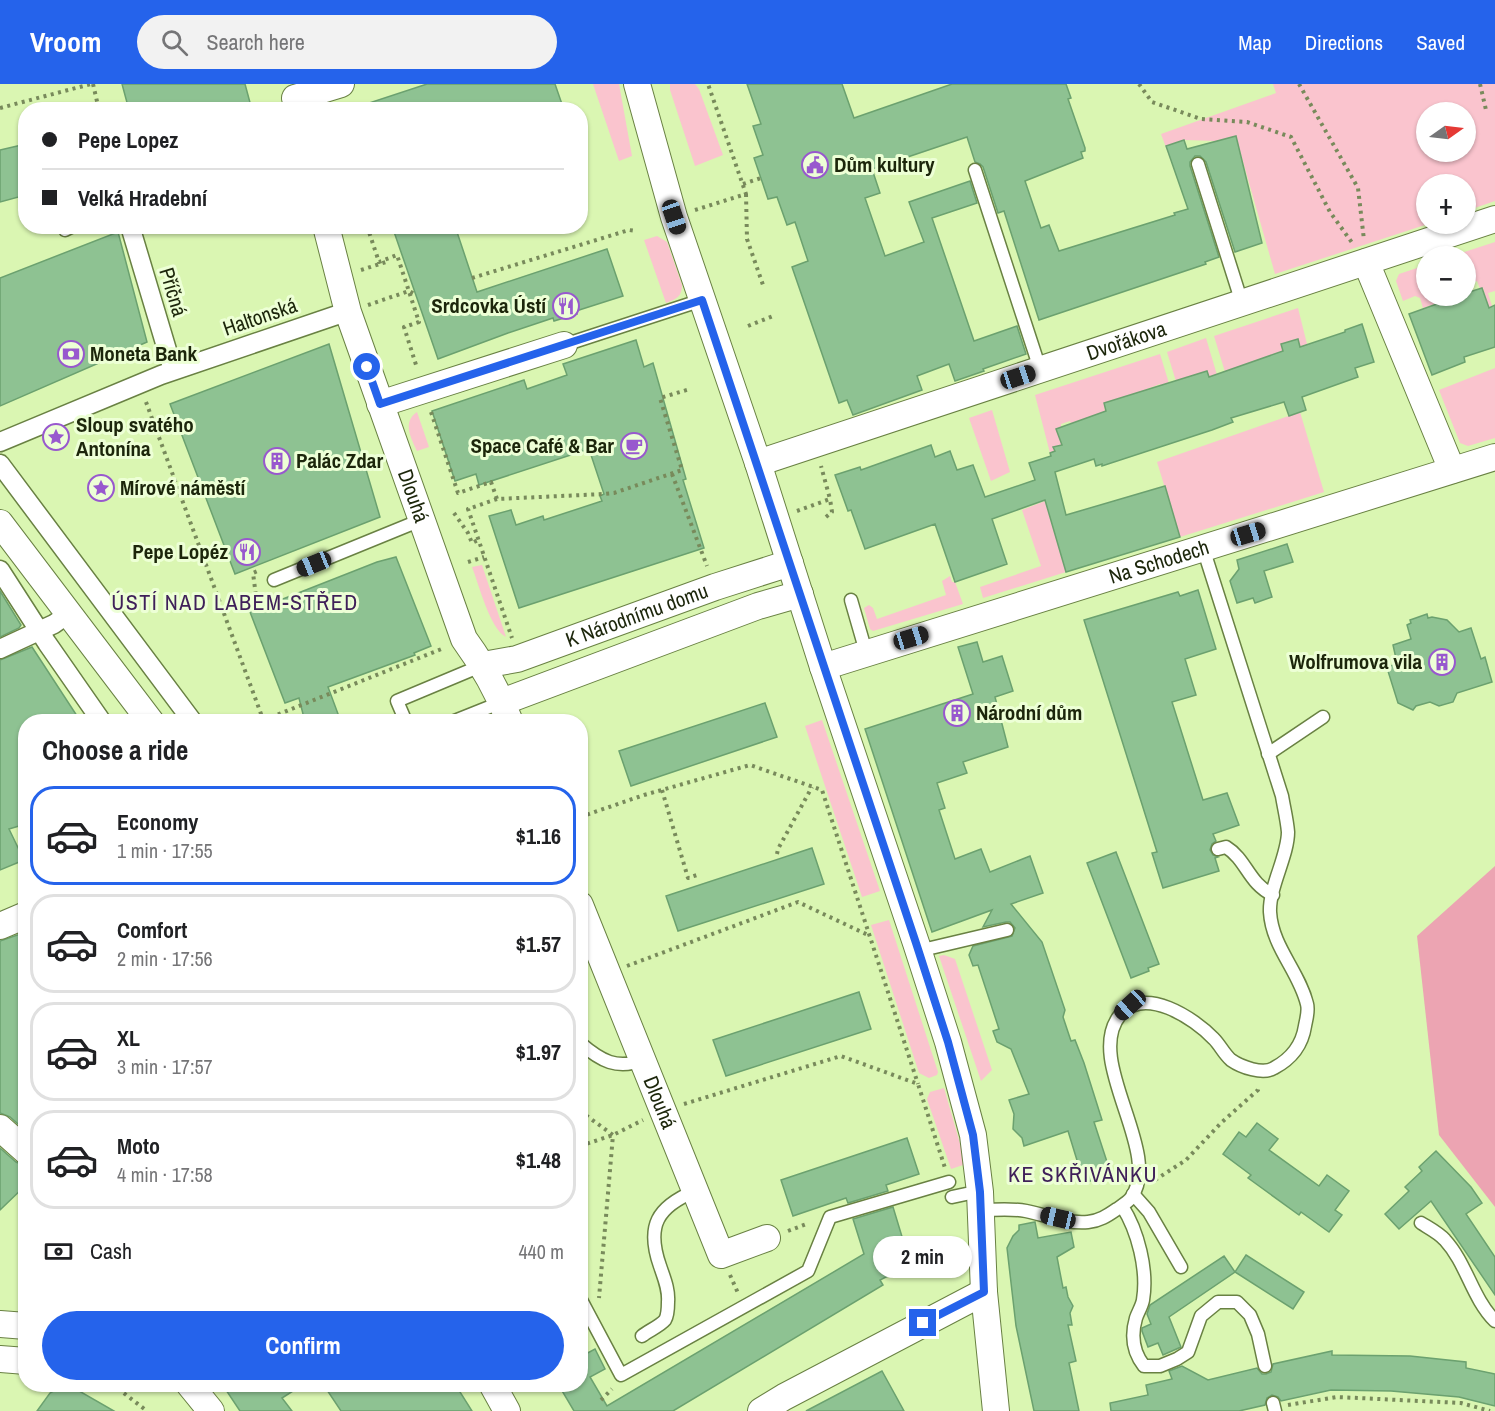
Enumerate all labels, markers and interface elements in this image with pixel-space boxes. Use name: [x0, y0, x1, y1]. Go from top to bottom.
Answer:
search box: [137, 15, 557, 69]
text: Vroom: [30, 23, 101, 61]
icon: search: [158, 26, 191, 59]
text: Search here: [206, 27, 305, 57]
text: Map: [1238, 28, 1272, 57]
text: Directions: [1305, 28, 1383, 57]
text: Saved: [1416, 28, 1465, 57]
north arrow: [1416, 102, 1476, 162]
map controls: [1416, 102, 1476, 306]
text: Pepe Lopez: [78, 125, 178, 155]
public building icon: Dům kultury: [800, 150, 830, 180]
place label: Dům kultury: [834, 150, 935, 179]
button: +: [1416, 174, 1476, 234]
text: Velká Hradební: [78, 183, 207, 213]
car: [660, 197, 688, 237]
button: −: [1416, 246, 1476, 306]
street label: Příčná: [152, 264, 195, 320]
street label: Haltonská: [219, 290, 301, 343]
place label: Srdcovka Ústí: [431, 291, 547, 320]
restaurant icon: Srdcovka Ústí: [551, 291, 581, 321]
street label: Dvořákova: [1083, 314, 1170, 367]
bank icon: Moneta Bank: [56, 339, 86, 369]
place label: Moneta Bank: [90, 339, 198, 368]
route start: [353, 353, 380, 380]
car: [998, 363, 1038, 391]
place label: Sloup svatého Antonína: [76, 410, 194, 463]
place icon: Sloup svatého Antonína: [41, 422, 71, 452]
place label: Space Café & Bar: [470, 431, 614, 460]
cafe icon: Space Café & Bar: [619, 431, 649, 461]
building icon: Palác Zdar: [262, 446, 292, 476]
place label: Palác Zdar: [296, 446, 383, 475]
street label: Dlouhá: [391, 465, 437, 527]
place icon: Mírové náměstí: [86, 473, 116, 503]
place label: Mírové náměstí: [120, 473, 247, 502]
car: [1228, 520, 1268, 548]
street label: Na Schodech: [1105, 532, 1213, 591]
place label: Pepe Lopéz: [132, 537, 228, 566]
restaurant icon: Pepe Lopéz: [232, 537, 262, 567]
car: [294, 549, 334, 579]
street label: K Národnímu domu: [561, 576, 712, 654]
district label: ÚSTÍ NAD LABEM-STŘED: [111, 587, 359, 617]
car: [891, 624, 931, 652]
place label: Wolfrumova vila: [1289, 647, 1422, 676]
building icon: Wolfrumova vila: [1427, 647, 1457, 677]
building icon: Národní dům: [942, 698, 972, 728]
place label: Národní dům: [976, 698, 1082, 727]
text: Choose a ride: [42, 732, 188, 768]
text: Economy: [117, 807, 198, 837]
icon: car: [45, 809, 99, 863]
text: $1.16: [516, 821, 561, 851]
text: 1 min · 17:55: [117, 837, 213, 864]
text: Comfort: [117, 915, 187, 945]
icon: car: [45, 917, 99, 971]
text: $1.57: [516, 929, 561, 959]
text: 2 min · 17:56: [117, 945, 213, 972]
car: [1111, 986, 1149, 1024]
text: XL: [117, 1023, 140, 1053]
icon: car: [45, 1025, 99, 1079]
text: $1.97: [516, 1037, 561, 1067]
text: 3 min · 17:57: [117, 1053, 213, 1080]
street label: Dlouhá: [636, 1072, 684, 1134]
text: Moto: [117, 1131, 160, 1161]
icon: car: [45, 1133, 99, 1187]
text: $1.48: [516, 1145, 561, 1175]
district label: KE SKŘIVÁNKU: [1008, 1159, 1158, 1189]
text: 4 min · 17:58: [117, 1161, 213, 1188]
car: [1038, 1205, 1078, 1231]
icon: cash: [42, 1235, 75, 1268]
text: Cash: [90, 1236, 132, 1266]
callout: 2 min: [874, 1236, 972, 1278]
text: 440 m: [518, 1238, 564, 1265]
text: 2 min: [901, 1243, 944, 1270]
route end: [909, 1309, 936, 1336]
button: Confirm: [42, 1311, 564, 1380]

